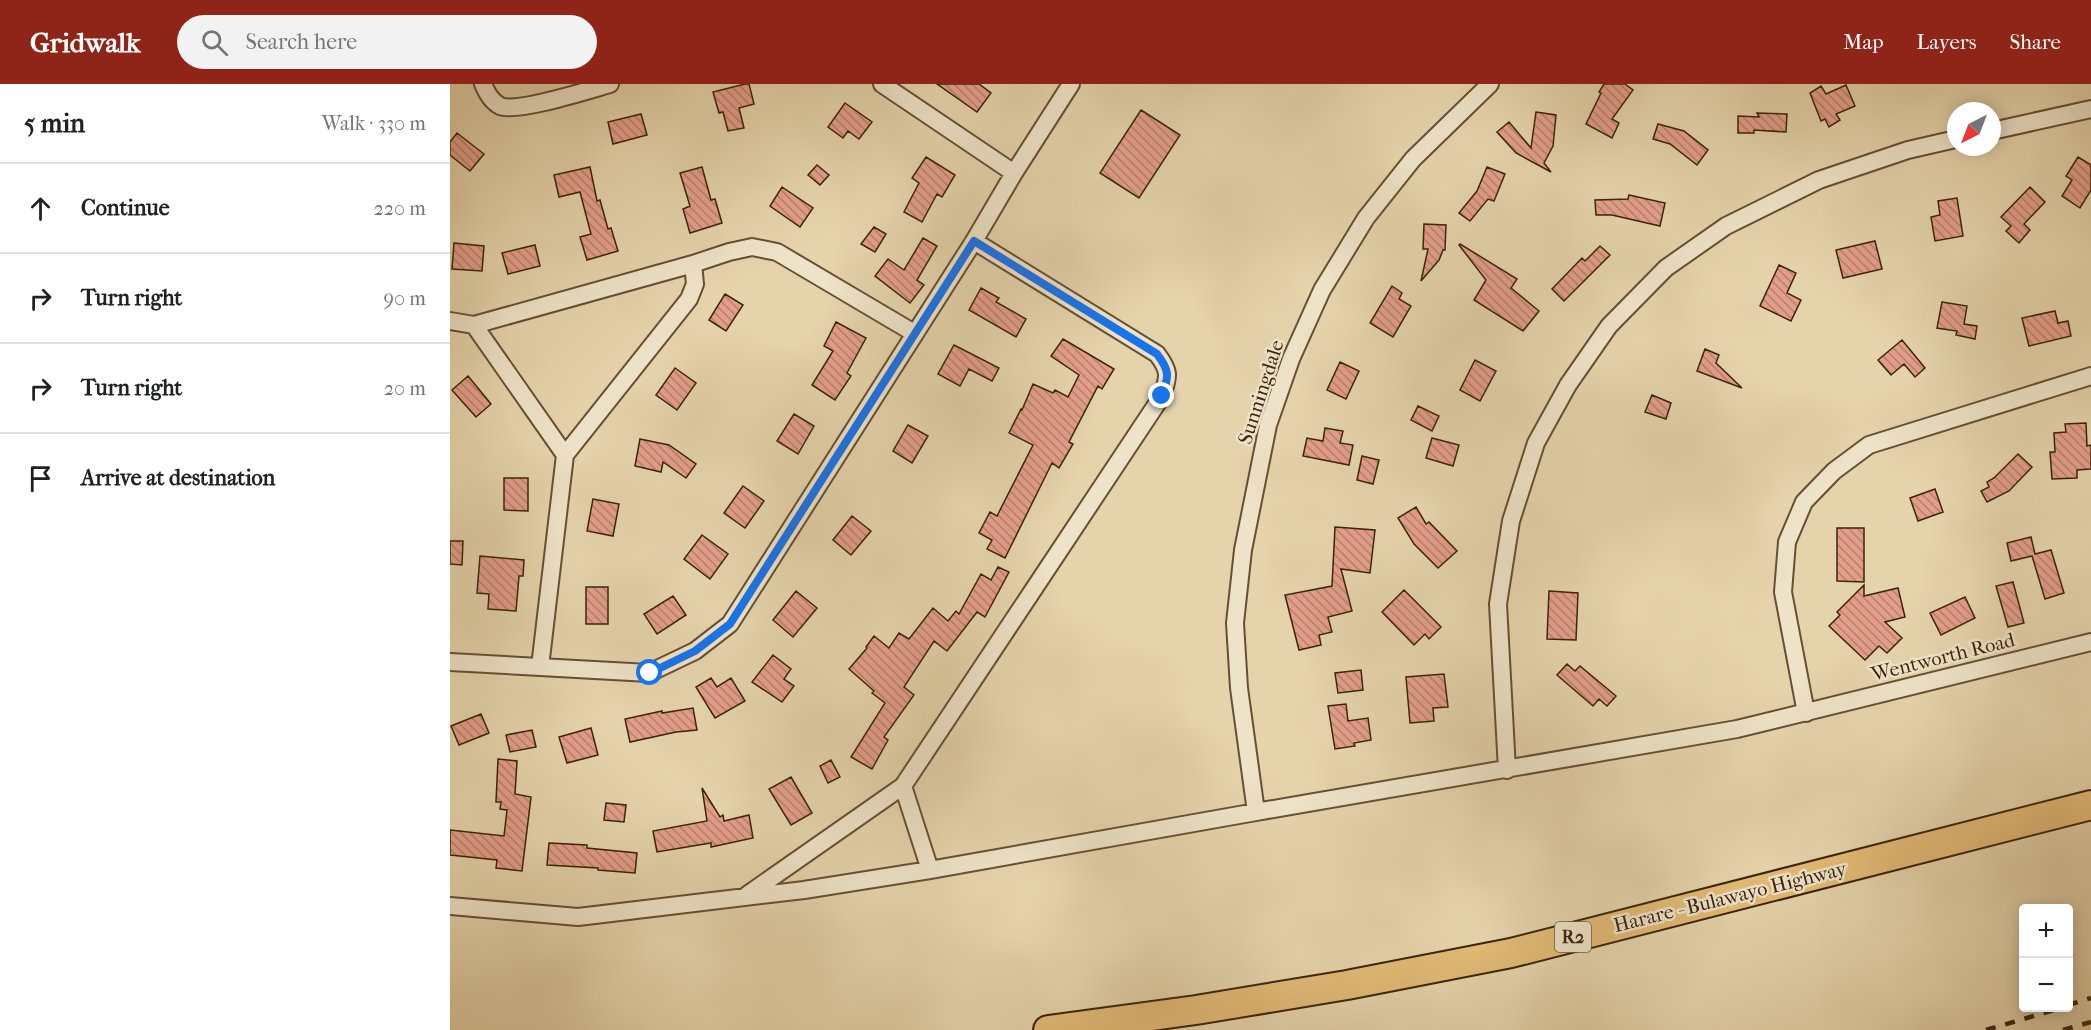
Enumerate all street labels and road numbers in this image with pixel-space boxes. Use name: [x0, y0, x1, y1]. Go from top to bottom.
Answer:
street label: Sunningdale: [1233, 337, 1289, 447]
street label: Wentworth Road: [1868, 628, 2018, 686]
street label: Harare - Bulawayo Highway: [1611, 857, 1850, 937]
road number: R2: [1555, 922, 1591, 952]

